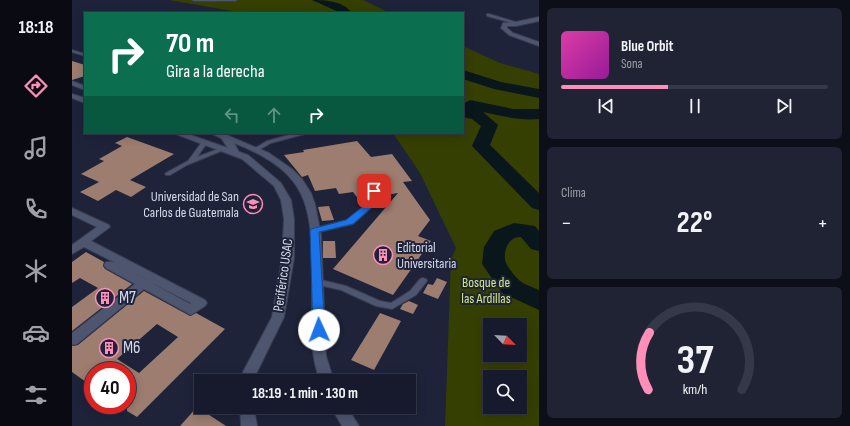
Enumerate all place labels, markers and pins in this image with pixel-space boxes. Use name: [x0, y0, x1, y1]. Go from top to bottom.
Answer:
pin: [357, 174, 391, 208]
place label: Universidad de San Carlos de Guatemala: [143, 188, 239, 221]
school or university icon: Universidad de San Carlos de Guatemala: [242, 193, 264, 215]
place label: Editorial Universitaria: [397, 239, 457, 272]
building icon: Editorial Universitaria: [372, 244, 394, 266]
building icon: M7: [94, 287, 116, 309]
place label: M7: [119, 288, 136, 308]
building icon: M6: [98, 337, 120, 359]
place label: M6: [123, 338, 141, 358]

